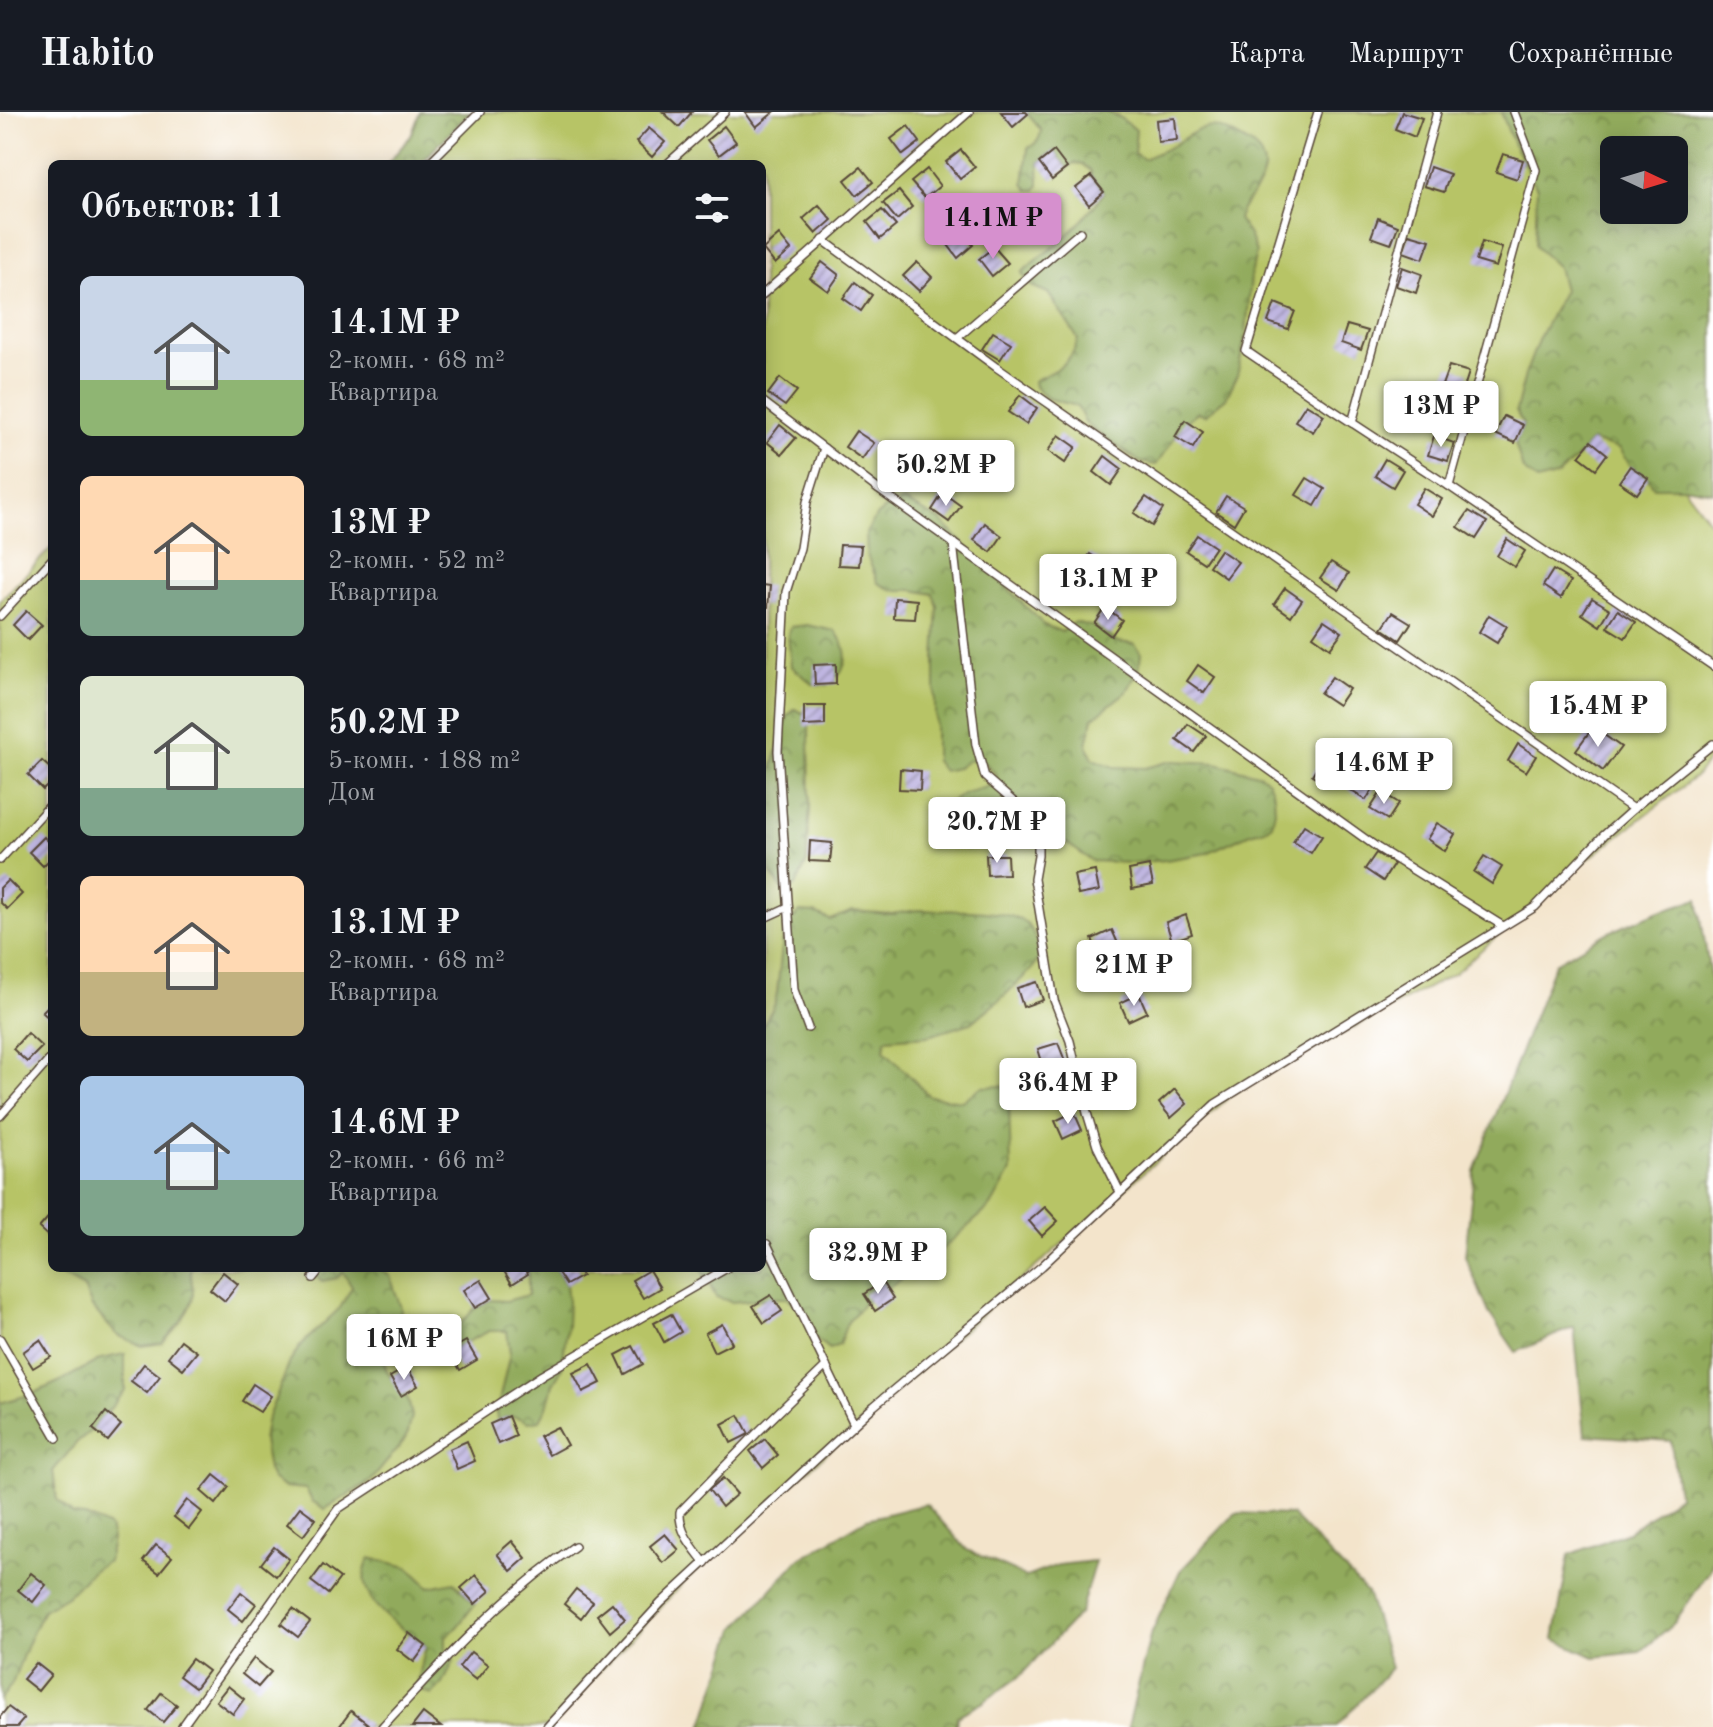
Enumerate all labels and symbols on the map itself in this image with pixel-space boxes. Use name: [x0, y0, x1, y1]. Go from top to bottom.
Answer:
north arrow: [1600, 136, 1688, 224]
pin: 14.1M ₽: [919, 193, 1067, 261]
pin: 13M ₽: [1385, 381, 1497, 449]
pin: 50.2M ₽: [872, 440, 1020, 508]
pin: 13.1M ₽: [1034, 554, 1182, 622]
pin: 15.4M ₽: [1524, 681, 1672, 749]
pin: 14.6M ₽: [1310, 738, 1458, 806]
pin: 20.7M ₽: [923, 797, 1071, 865]
pin: 21M ₽: [1078, 940, 1190, 1008]
pin: 36.4M ₽: [994, 1058, 1142, 1126]
pin: 32.9M ₽: [804, 1228, 952, 1296]
pin: 16M ₽: [348, 1314, 460, 1382]

